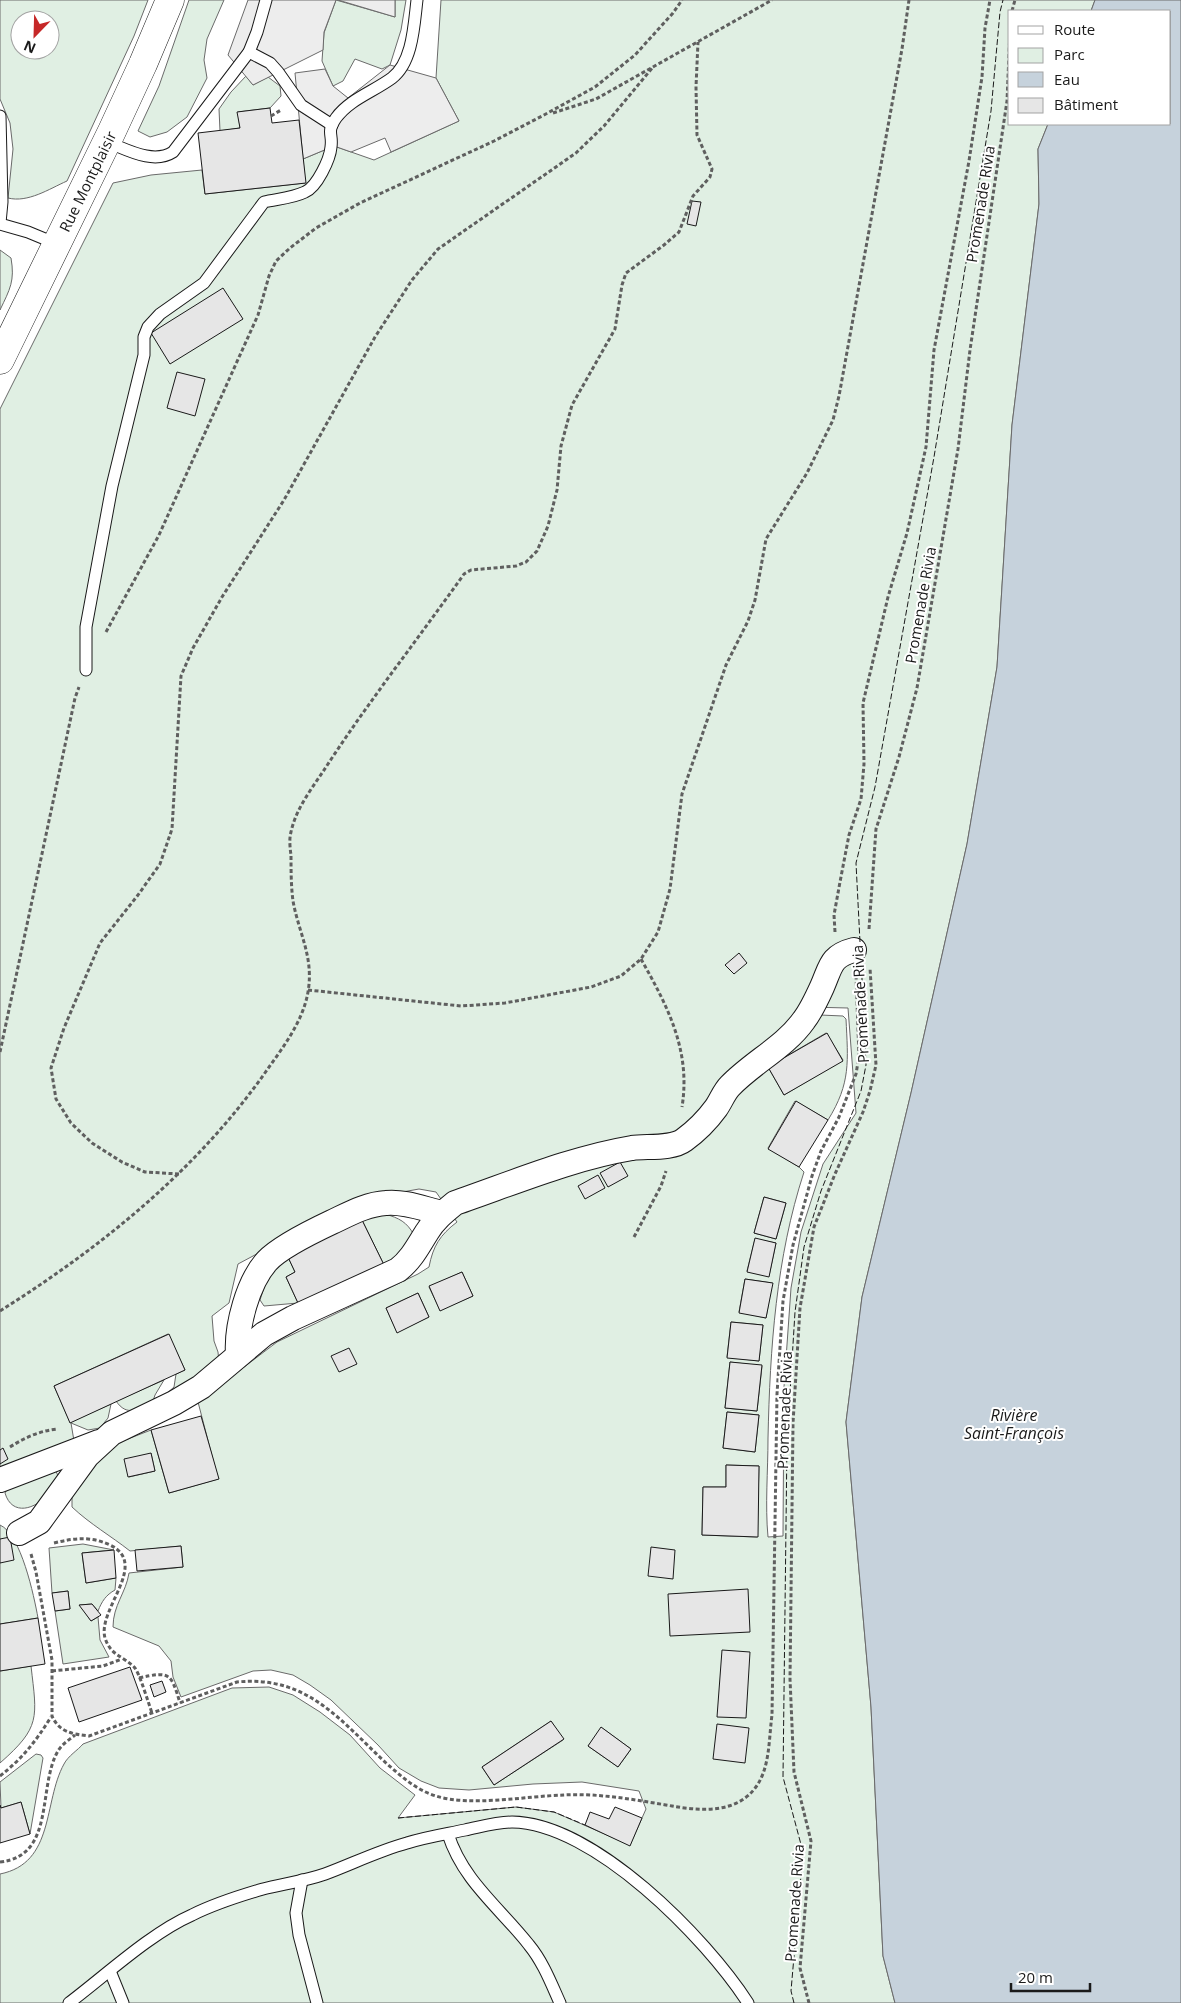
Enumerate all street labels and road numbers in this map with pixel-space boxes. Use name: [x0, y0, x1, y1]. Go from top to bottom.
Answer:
street label: Rue Montplaisir: [54, 127, 121, 235]
street label: Promenade Rivia: [961, 144, 999, 264]
street label: Promenade Rivia: [900, 545, 940, 665]
street label: Promenade Rivia: [847, 944, 873, 1064]
street label: Promenade Rivia: [772, 1351, 796, 1469]
street label: Promenade Rivia: [780, 1843, 808, 1963]

